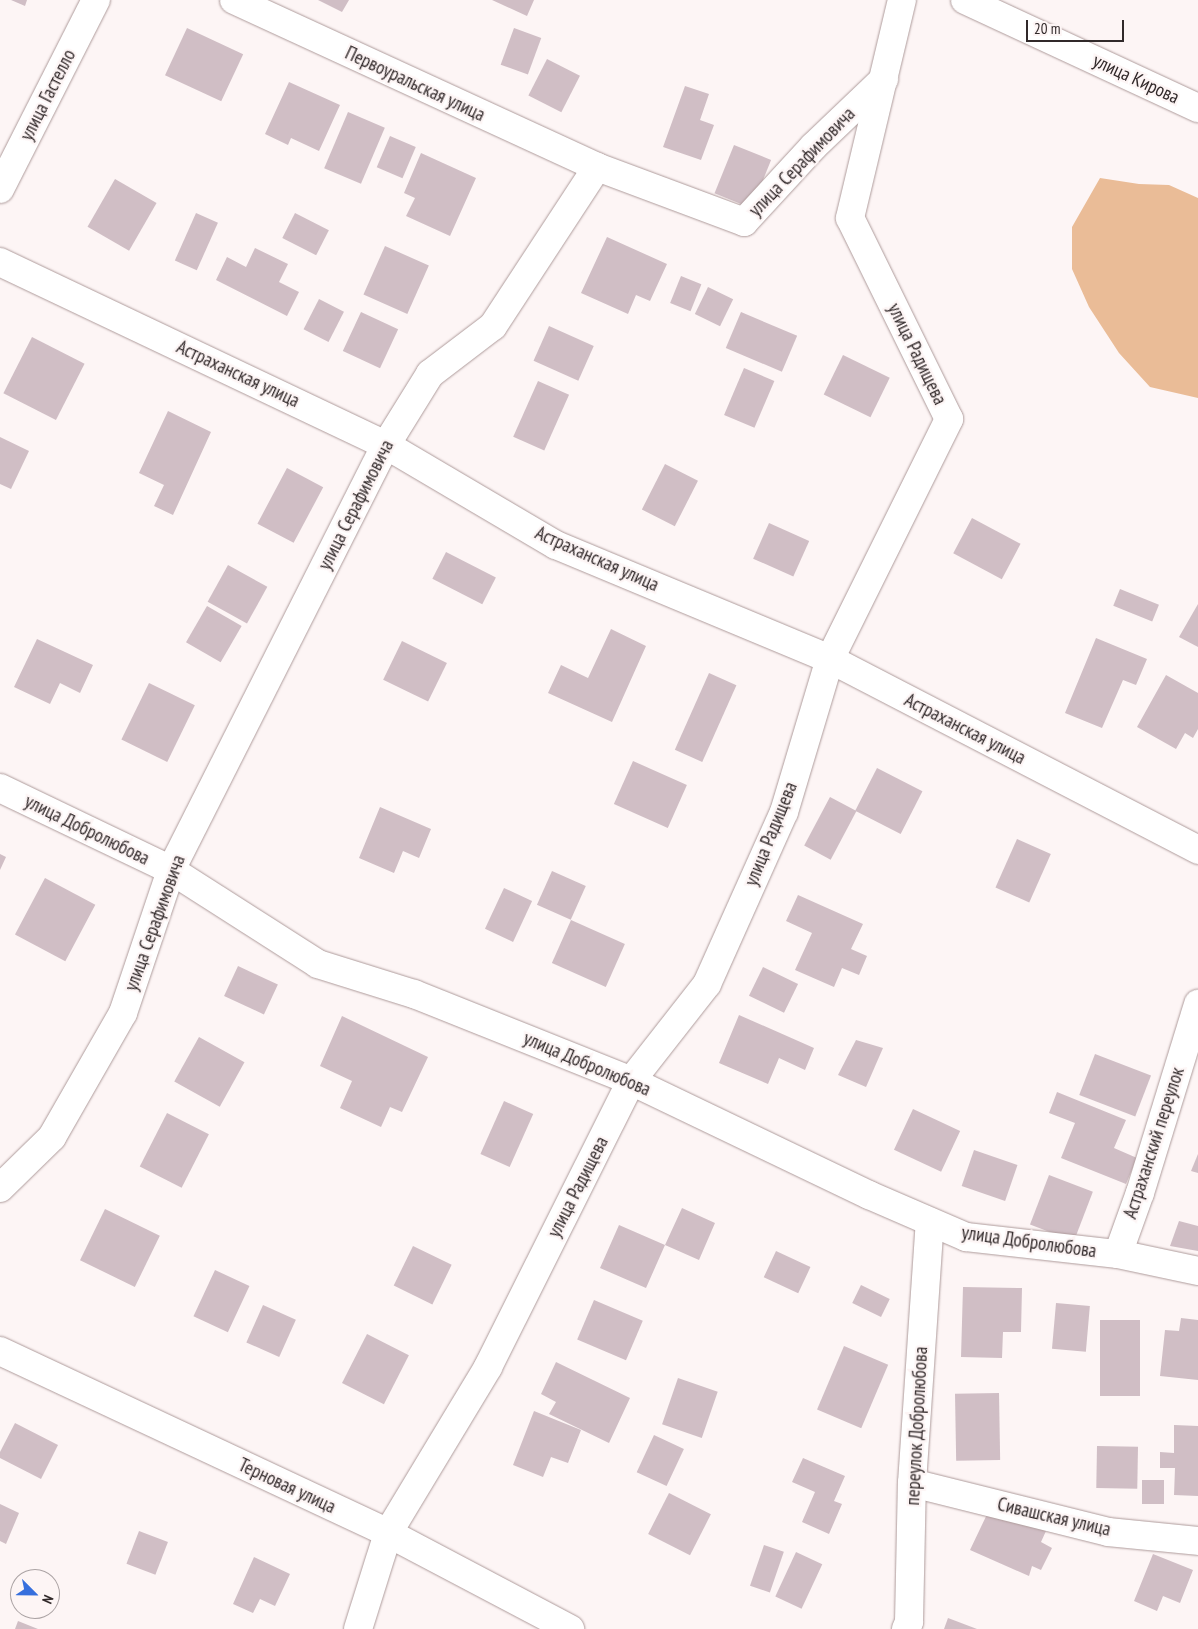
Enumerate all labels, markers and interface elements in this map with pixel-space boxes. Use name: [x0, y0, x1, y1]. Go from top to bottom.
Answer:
scale bar: [1028, 10, 1126, 42]
text: 20 m: [1034, 19, 1060, 38]
street label: Первоуральская улица: [341, 42, 489, 126]
street label: улица Гастелло: [15, 46, 81, 144]
street label: улица Кирова: [1089, 49, 1183, 109]
street label: улица Серафимовича: [744, 103, 860, 221]
street label: улица Радищева: [883, 300, 951, 408]
street label: Астраханская улица: [173, 336, 303, 412]
street label: улица Серафимовича: [313, 436, 399, 574]
street label: Астраханская улица: [532, 522, 662, 596]
street label: Астраханская улица: [901, 689, 1029, 769]
street label: улица Радищева: [740, 779, 802, 889]
street label: улица Добролюбова: [21, 790, 153, 870]
street label: улица Серафимовича: [120, 852, 190, 994]
street label: улица Добролюбова: [520, 1027, 654, 1101]
street label: Астраханский переулок: [1119, 1064, 1189, 1222]
street label: улица Радищева: [543, 1133, 613, 1241]
street label: улица Добролюбова: [960, 1221, 1098, 1263]
street label: переулок Добролюбова: [901, 1346, 933, 1506]
street label: Терновая улица: [235, 1454, 339, 1518]
street label: Сивашская улица: [995, 1493, 1113, 1541]
north arrow: [10, 1569, 60, 1619]
text: N: [38, 1592, 58, 1606]

